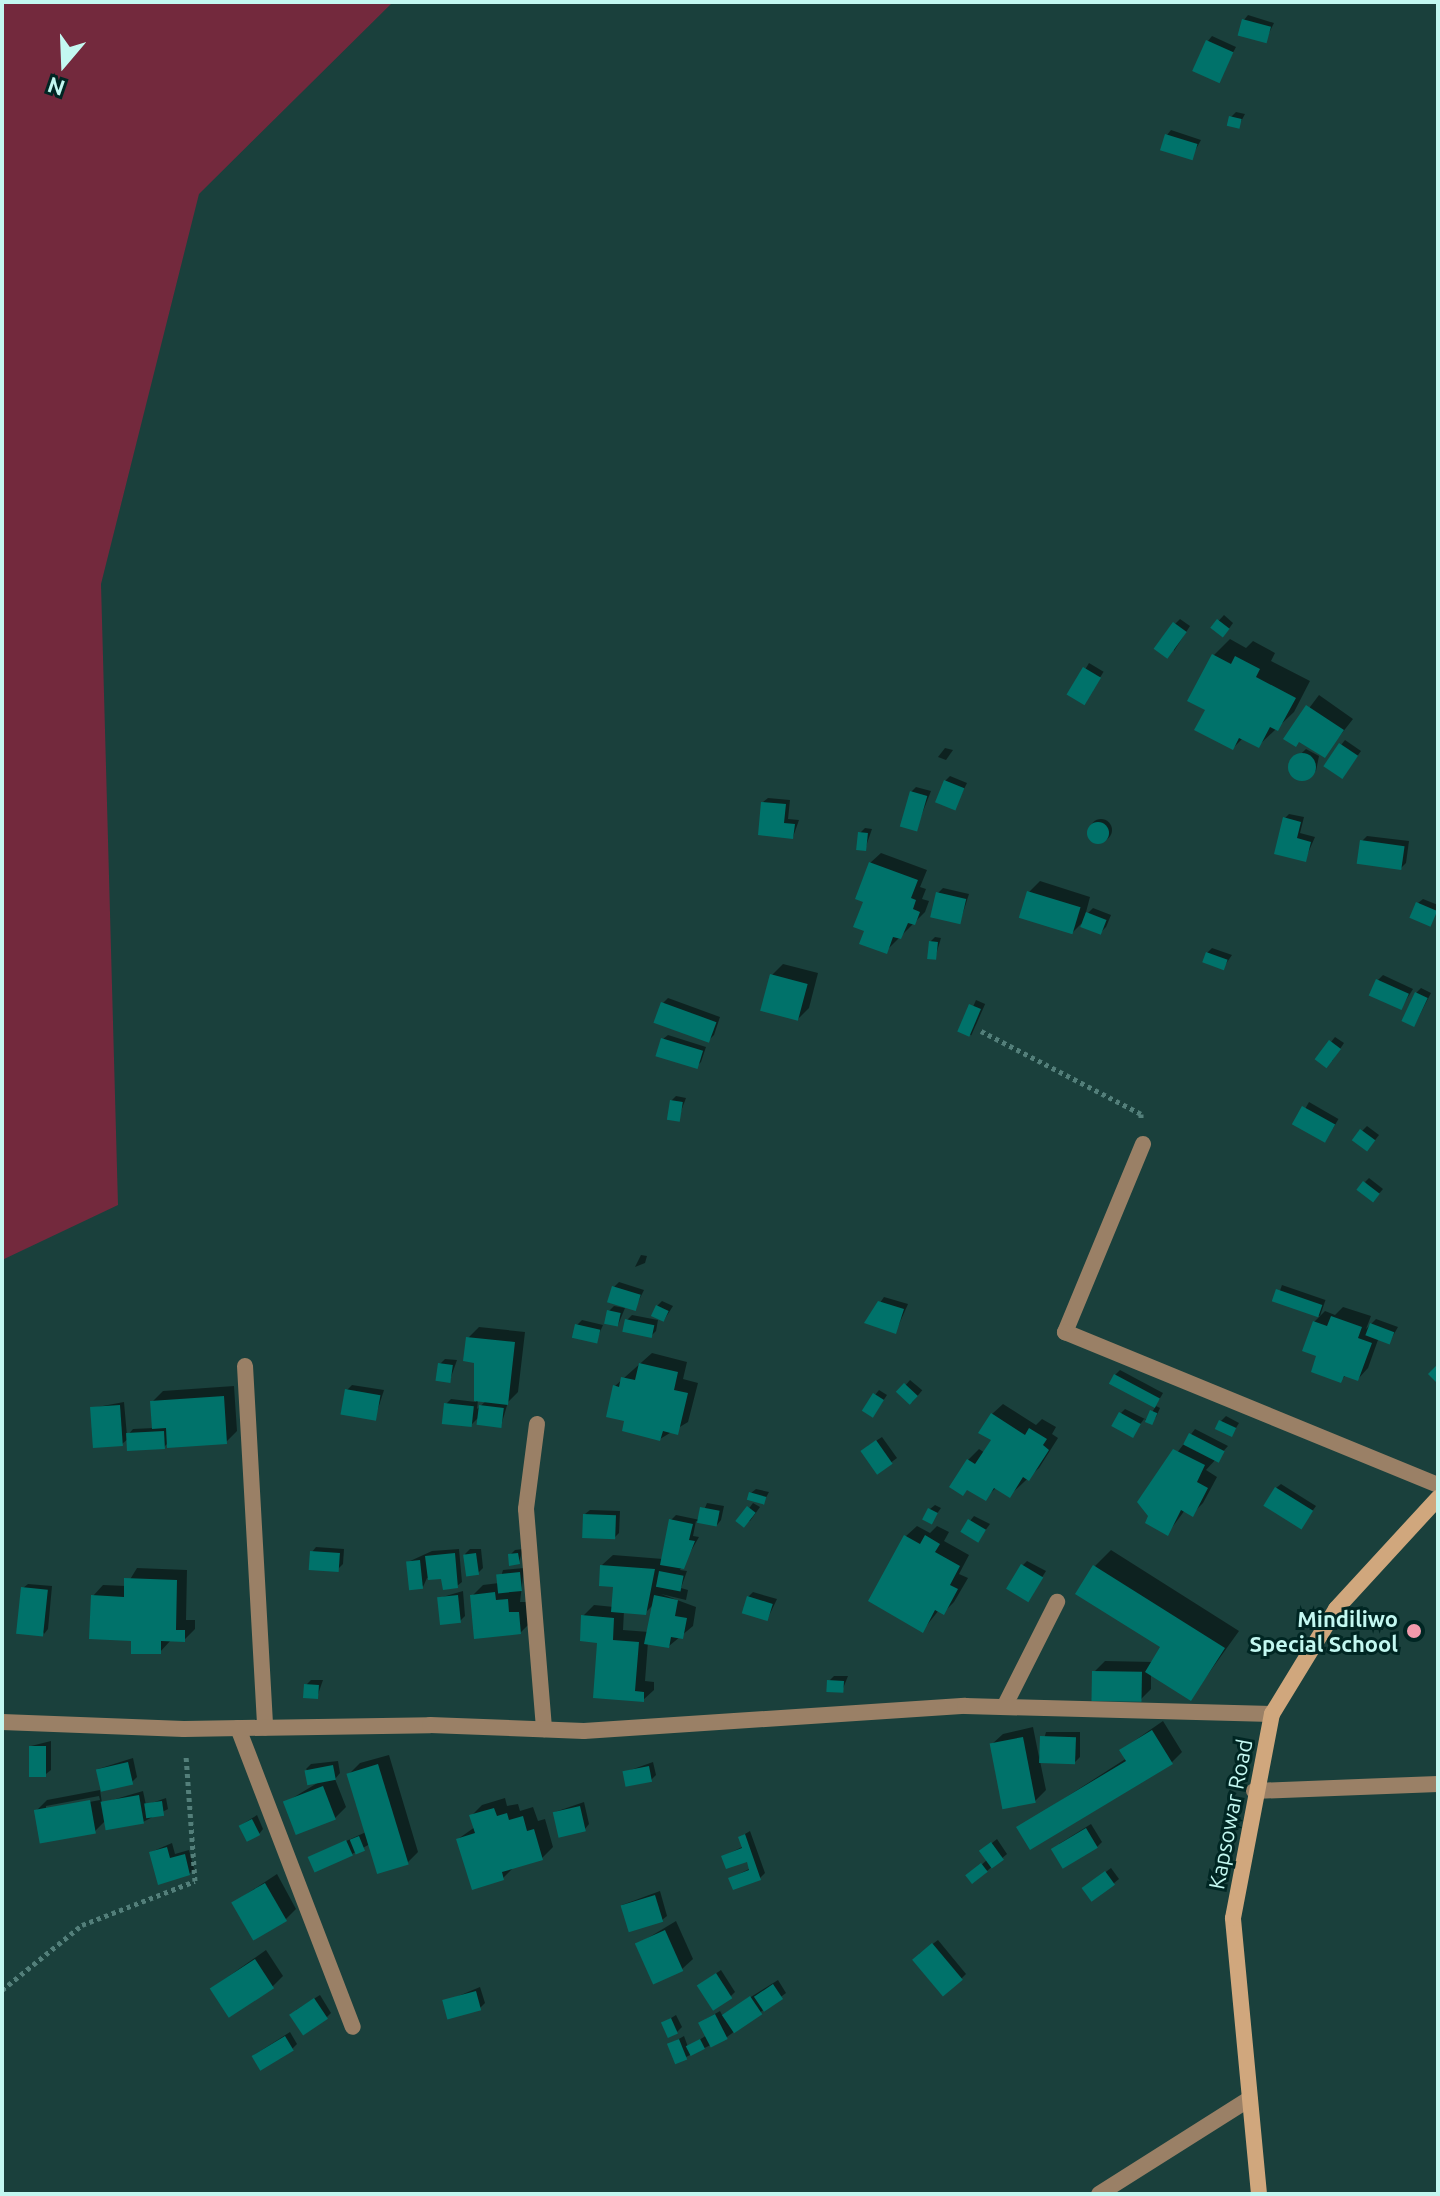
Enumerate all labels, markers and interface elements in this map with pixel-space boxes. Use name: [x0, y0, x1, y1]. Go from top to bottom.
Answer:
north arrow: [24, 24, 104, 104]
text: N: [44, 73, 68, 102]
place label: Mindiliwo Special School: [1250, 1605, 1398, 1656]
marker: Mindiliwo Special School: [1405, 1622, 1423, 1640]
street label: Kapsowar Road: [1203, 1737, 1257, 1891]

